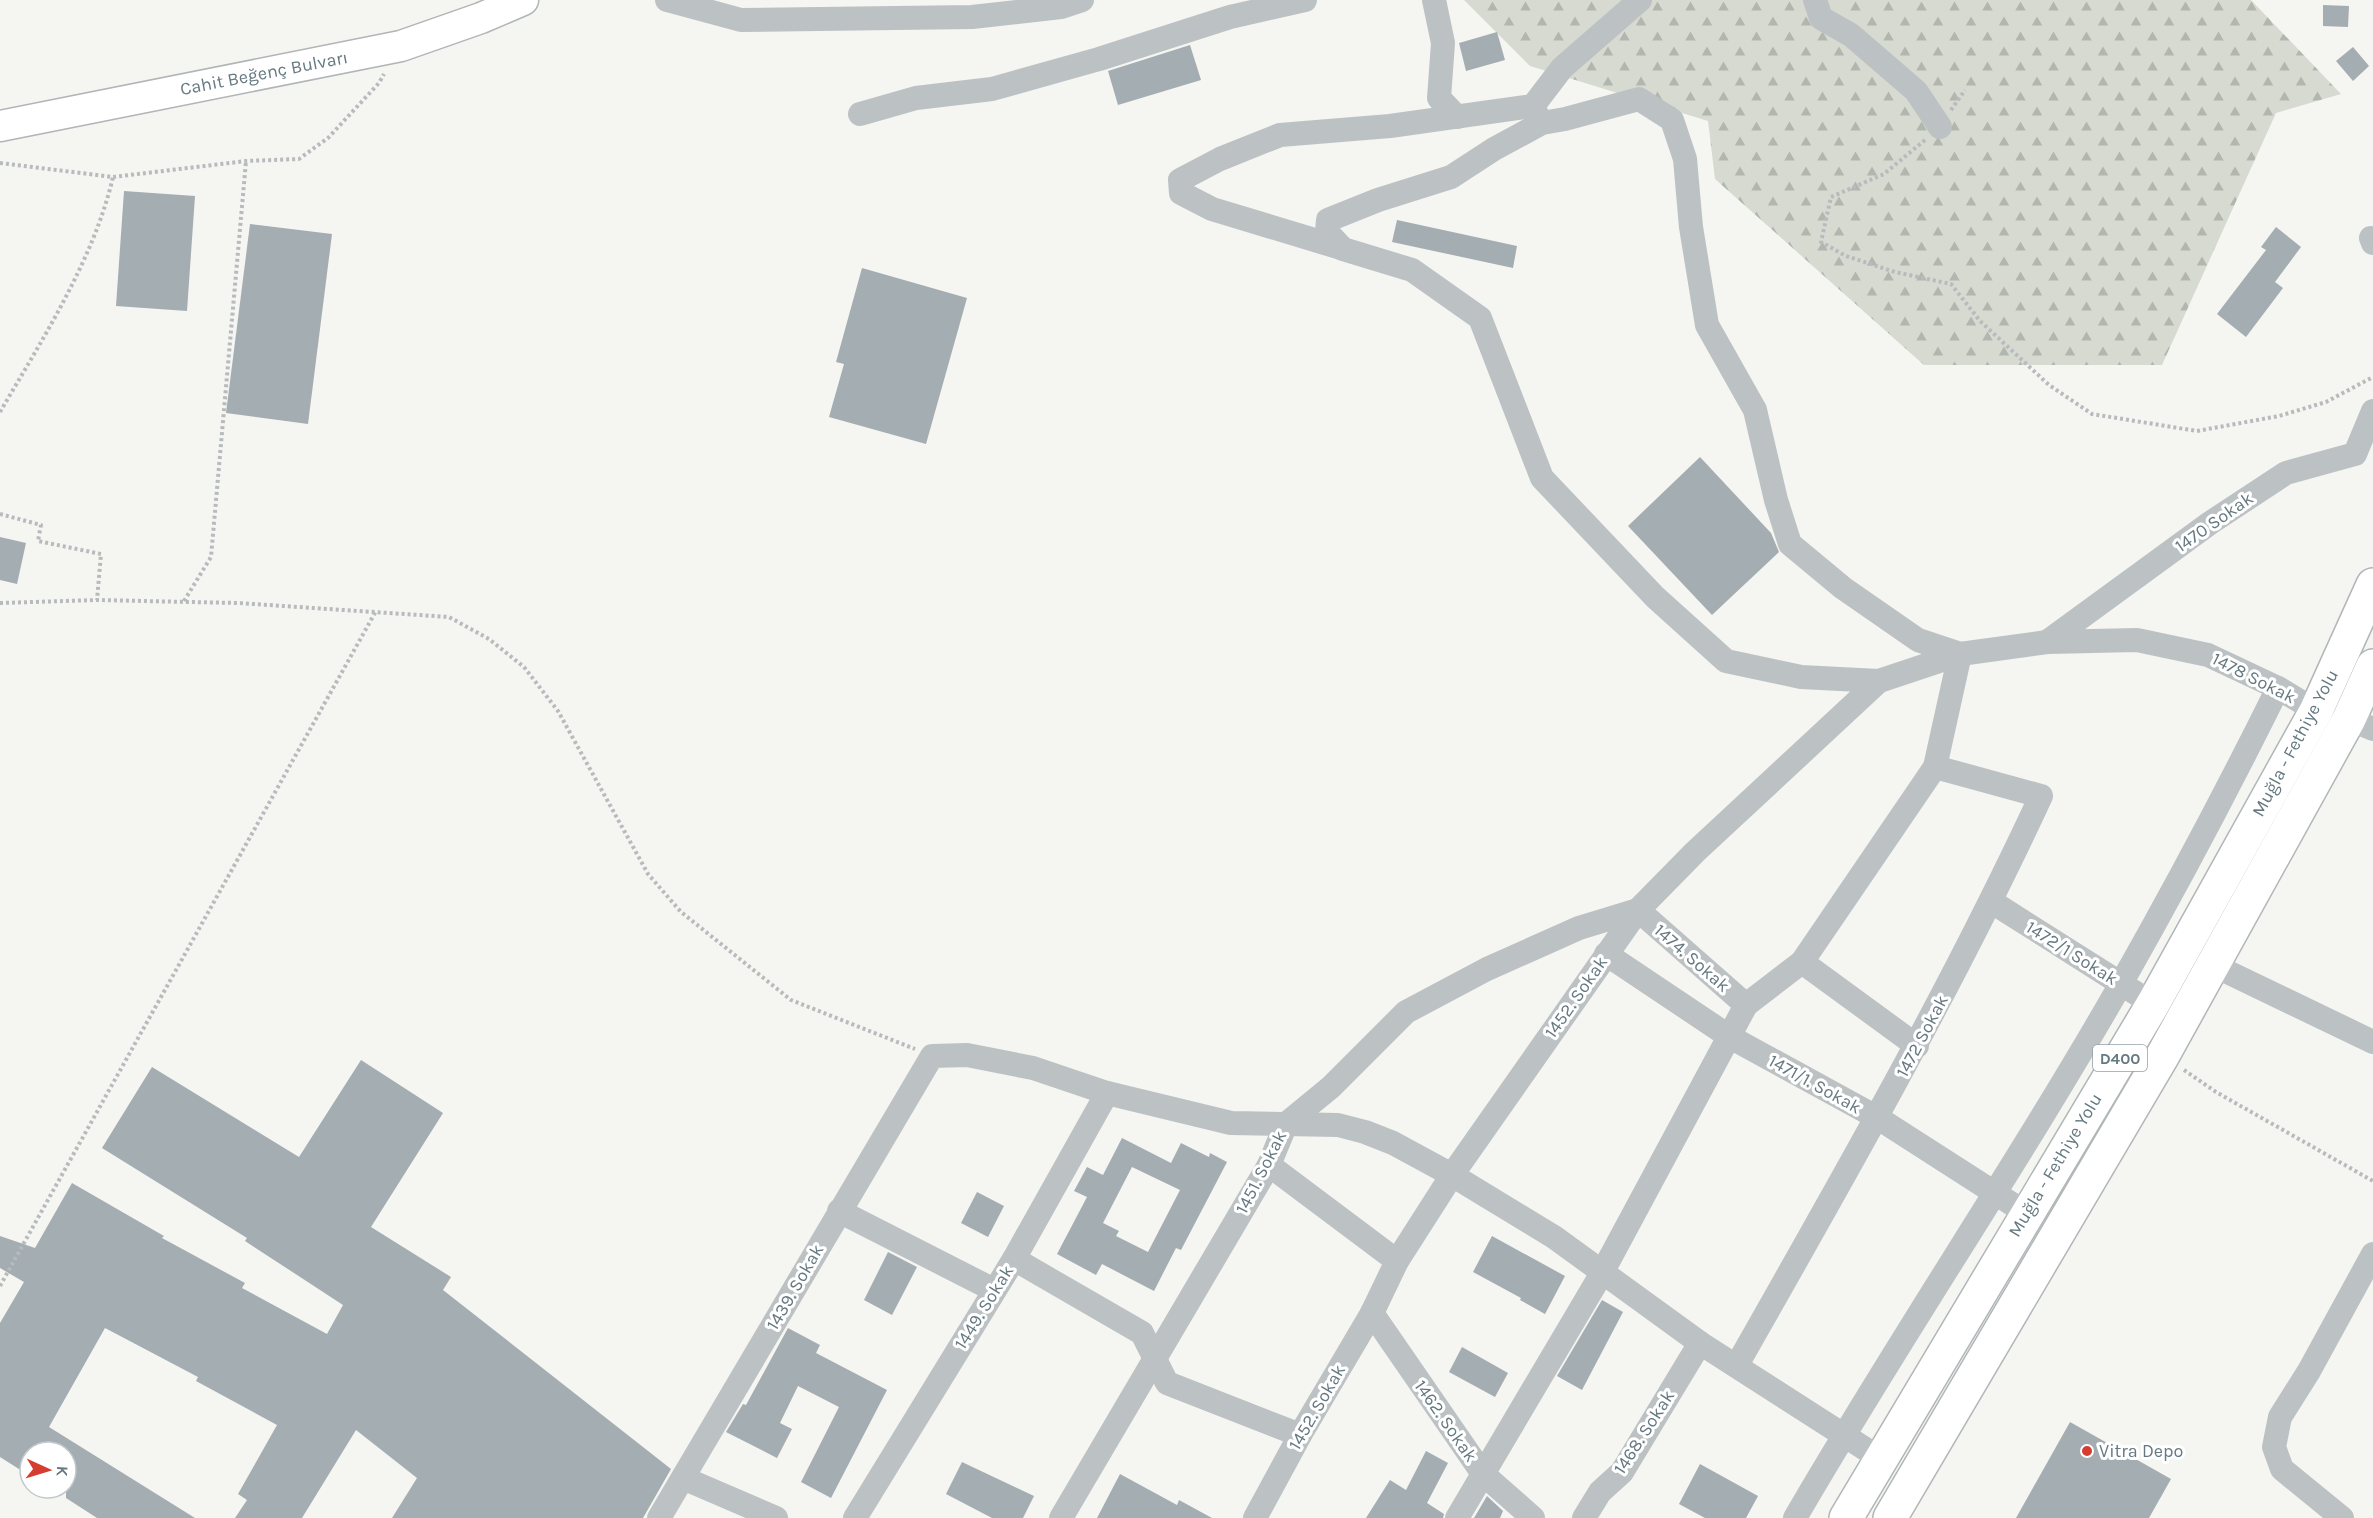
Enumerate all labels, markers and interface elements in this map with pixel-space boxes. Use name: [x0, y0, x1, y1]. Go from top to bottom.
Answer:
street label: Cahit Beğenç Bulvarı: [178, 46, 350, 100]
street label: 1470 Sokak: [2171, 487, 2257, 557]
street label: 1478 Sokak: [2209, 648, 2299, 708]
street label: Muğla - Fethiye Yolu: [2247, 666, 2343, 820]
street label: 1472/1 Sokak: [2022, 916, 2122, 990]
street label: 1474. Sokak: [1650, 919, 1734, 997]
street label: 1452. Sokak: [1540, 952, 1612, 1042]
street label: 1472 Sokak: [1891, 991, 1953, 1081]
road number: D400: [2093, 1045, 2147, 1071]
street label: 1471/1. Sokak: [1765, 1050, 1865, 1118]
street label: Muğla - Fethiye Yolu: [2003, 1089, 2107, 1241]
street label: 1451. Sokak: [1231, 1127, 1291, 1217]
street label: 1439. Sokak: [762, 1240, 828, 1334]
street label: 1449. Sokak: [950, 1261, 1018, 1353]
street label: 1452. Sokak: [1284, 1360, 1350, 1454]
street label: 1462. Sokak: [1410, 1376, 1482, 1466]
street label: 1468. Sokak: [1609, 1386, 1679, 1478]
north arrow: [18, 1440, 78, 1500]
place label: Vitra Depo: [2099, 1440, 2183, 1462]
marker: Vitra Depo: [2080, 1444, 2094, 1458]
text: K: [53, 1465, 72, 1477]

